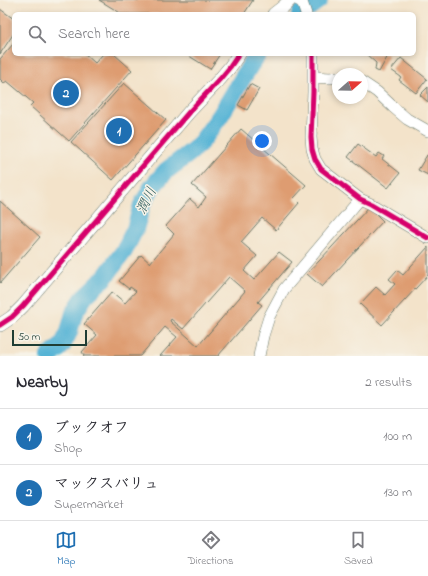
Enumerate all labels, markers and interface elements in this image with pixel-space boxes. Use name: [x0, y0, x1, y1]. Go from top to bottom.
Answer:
search box: [12, 12, 416, 56]
icon: search: [26, 23, 48, 45]
text: Search here: [58, 23, 130, 45]
north arrow: [332, 68, 368, 104]
pin: 2: [53, 78, 79, 108]
pin: 1: [106, 116, 132, 146]
your location: [252, 131, 272, 151]
water label: 潤川: [131, 184, 163, 218]
scale bar: [12, 328, 87, 347]
text: 50 m: [18, 329, 40, 345]
text: Nearby: [16, 370, 68, 395]
text: 2 results: [365, 373, 412, 392]
text: ブックオフ: [54, 417, 129, 439]
text: 1: [27, 427, 31, 446]
text: 100 m: [383, 427, 412, 446]
text: Shop: [54, 439, 82, 458]
text: マックスバリュ: [54, 473, 159, 495]
text: 2: [26, 483, 32, 502]
text: 130 m: [384, 483, 412, 502]
text: Supermarket: [54, 495, 124, 514]
tab: Map: [55, 529, 77, 569]
tab: Directions: [188, 529, 234, 569]
tab: Saved: [344, 529, 373, 569]

